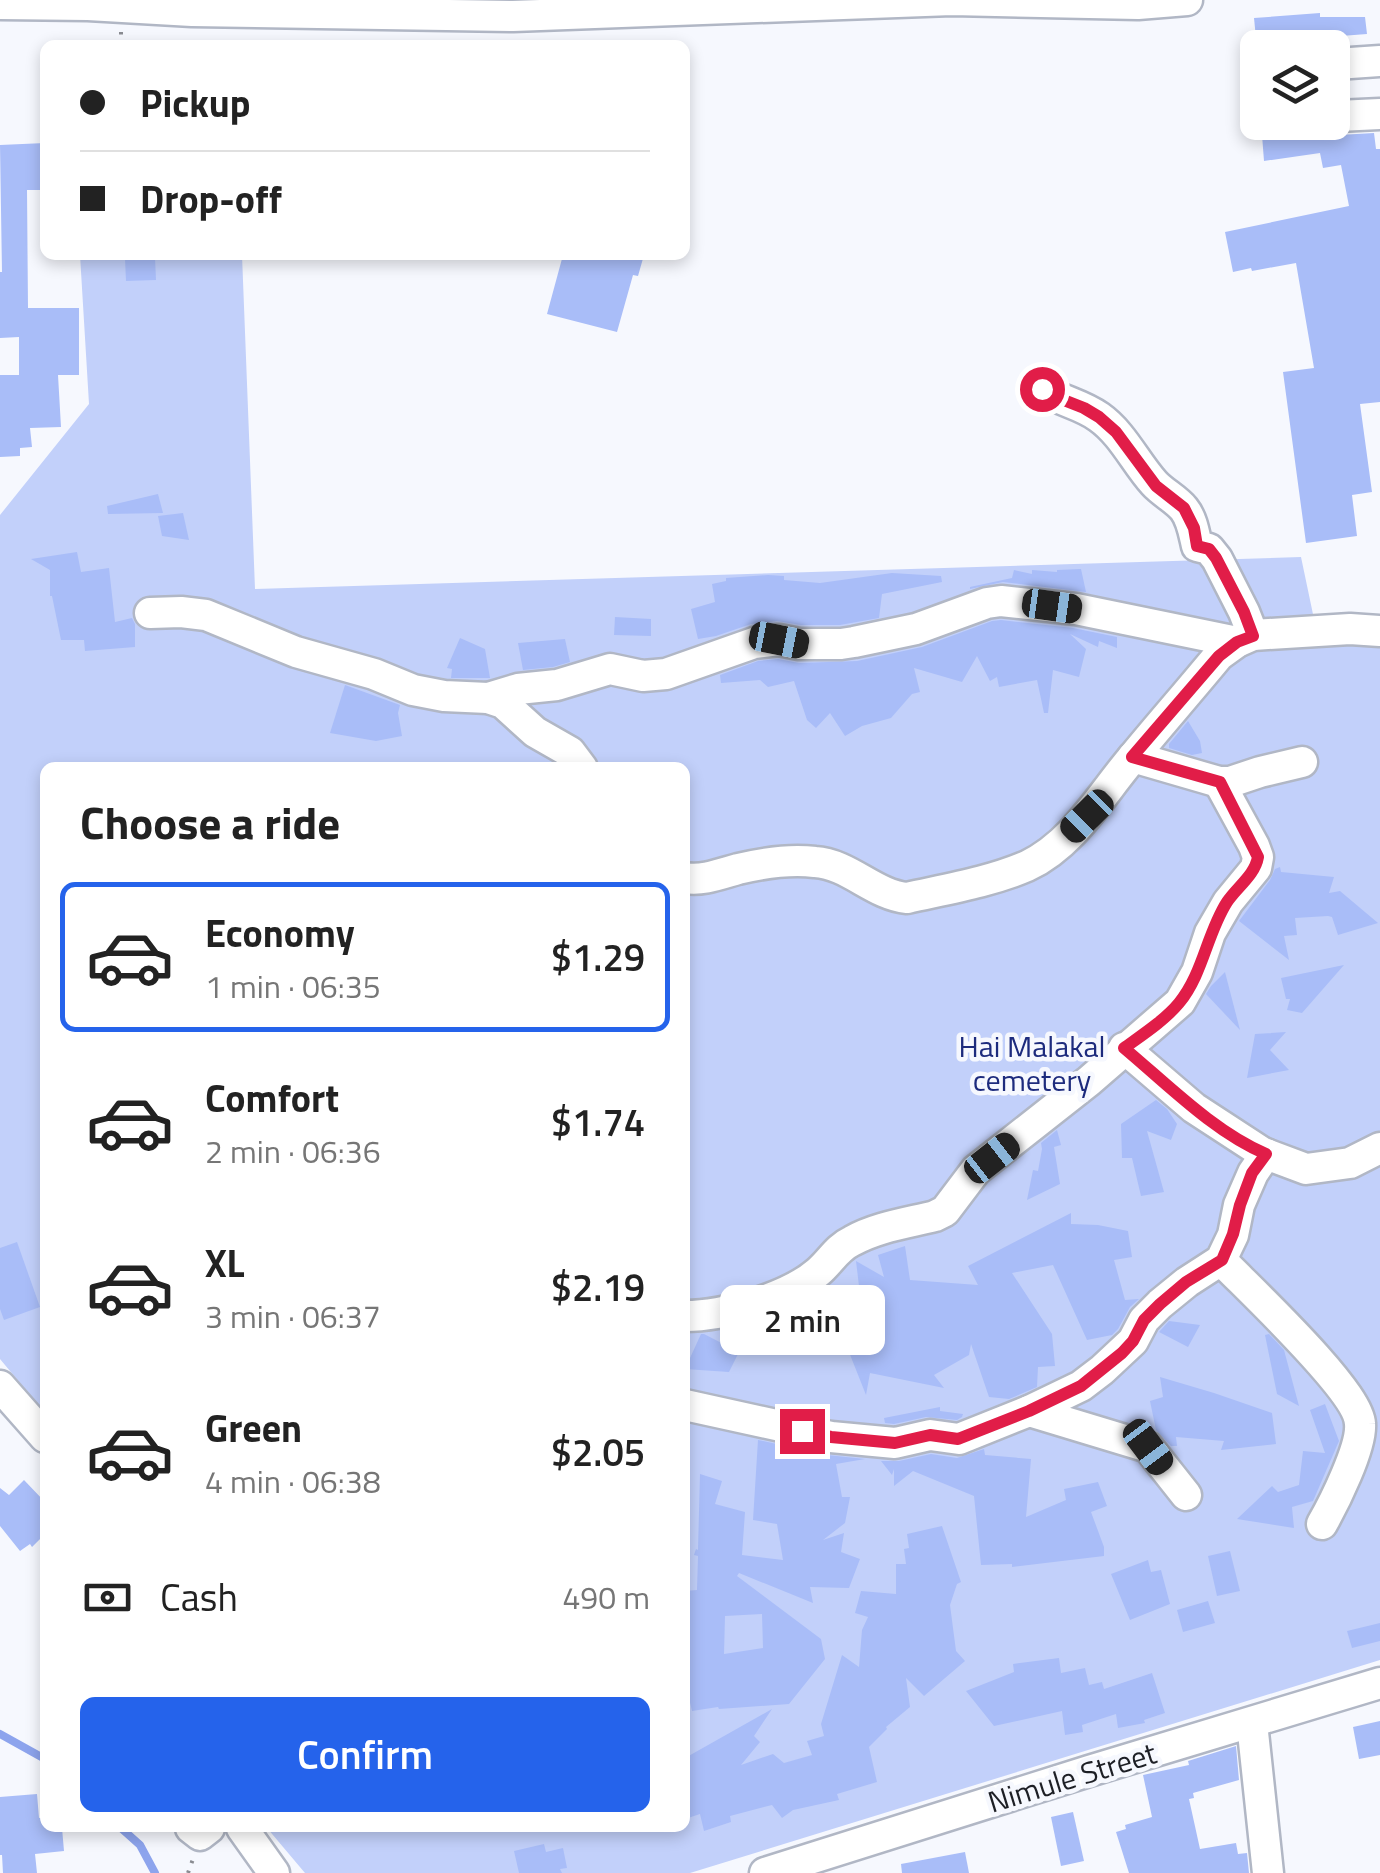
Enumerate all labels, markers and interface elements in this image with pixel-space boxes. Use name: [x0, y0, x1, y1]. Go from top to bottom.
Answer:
map controls: [1240, 30, 1350, 140]
button: layers: [1240, 30, 1350, 140]
text: Pickup: [140, 74, 250, 132]
text: Drop-off: [140, 170, 282, 228]
route start: [1020, 367, 1065, 412]
car: [1020, 587, 1084, 625]
car: [747, 620, 811, 660]
car: [1055, 784, 1119, 848]
text: Choose a ride: [80, 788, 340, 856]
text: Economy: [205, 904, 355, 962]
icon: car: [85, 912, 175, 1002]
text: $1.29: [551, 928, 645, 986]
text: 1 min · 06:35: [205, 962, 381, 1010]
park label: Hai Malakal cemetery: [959, 1023, 1105, 1103]
text: Comfort: [205, 1069, 339, 1127]
icon: car: [85, 1077, 175, 1167]
text: $1.74: [551, 1093, 645, 1151]
text: 2 min · 06:36: [205, 1127, 381, 1175]
car: [959, 1128, 1025, 1188]
text: XL: [205, 1234, 245, 1292]
icon: car: [85, 1242, 175, 1332]
text: $2.19: [551, 1258, 645, 1316]
callout: 2 min: [720, 1286, 884, 1356]
text: 3 min · 06:37: [205, 1292, 381, 1340]
text: 2 min: [764, 1296, 841, 1344]
text: Green: [205, 1399, 302, 1457]
icon: car: [85, 1407, 175, 1497]
route end: [780, 1409, 825, 1454]
car: [1118, 1414, 1178, 1480]
text: $2.05: [551, 1423, 645, 1481]
text: 4 min · 06:38: [205, 1457, 381, 1505]
text: Cash: [160, 1568, 238, 1626]
icon: cash: [80, 1570, 135, 1625]
text: 490 m: [562, 1573, 650, 1621]
button: Confirm: [80, 1697, 650, 1812]
street label: Nimule Street: [982, 1729, 1162, 1824]

